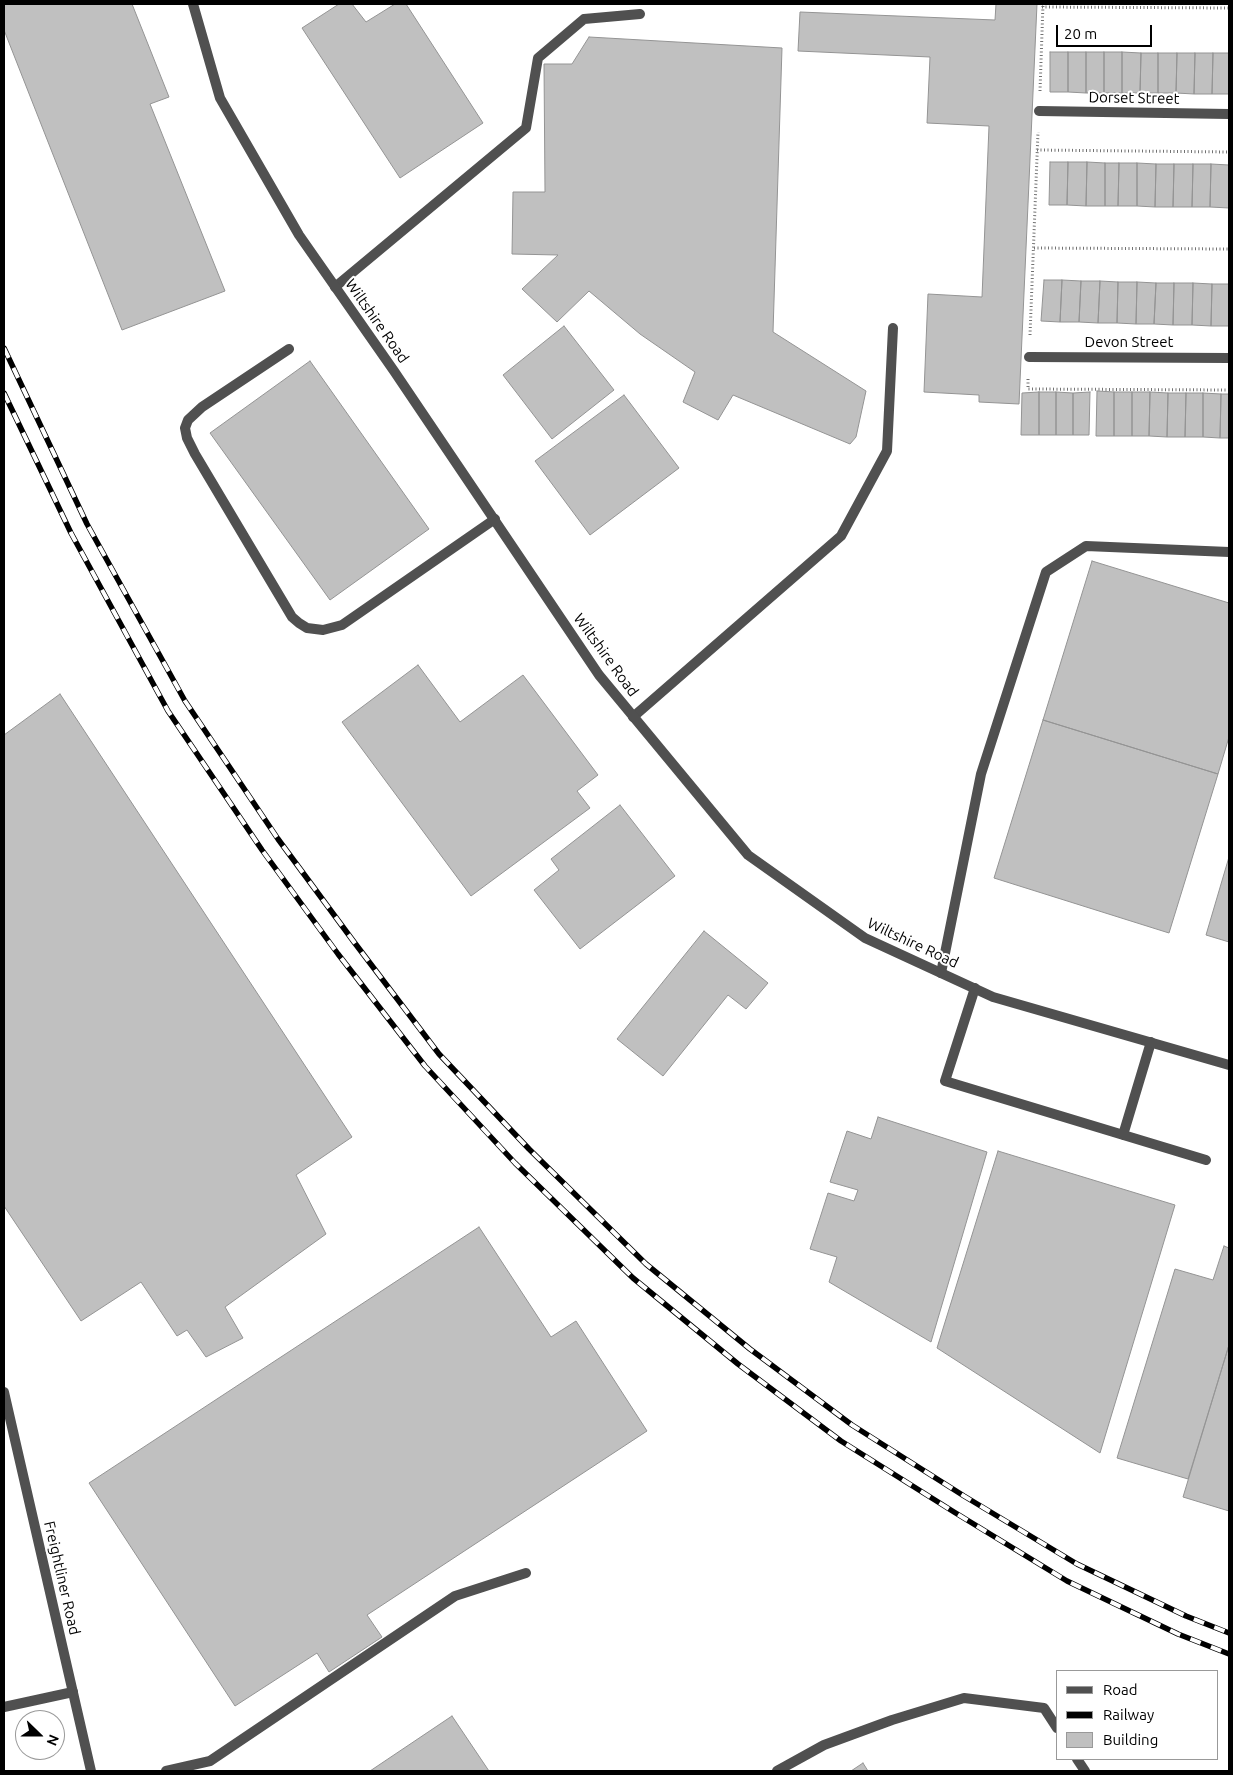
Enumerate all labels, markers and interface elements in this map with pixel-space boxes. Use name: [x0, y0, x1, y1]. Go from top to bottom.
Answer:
scale bar: [1058, 15, 1154, 47]
text: 20 m: [1064, 25, 1097, 42]
street label: Dorset Street: [1088, 88, 1180, 108]
street label: Wiltshire Road: [341, 276, 413, 366]
street label: Devon Street: [1085, 333, 1173, 351]
street label: Wiltshire Road: [570, 610, 642, 700]
street label: Wiltshire Road: [865, 914, 961, 972]
street label: Freightliner Road: [40, 1519, 84, 1637]
legend: [1056, 1670, 1218, 1760]
text: Road: [1103, 1681, 1138, 1698]
text: Railway: [1103, 1706, 1154, 1723]
north arrow: [15, 1710, 65, 1760]
text: Building: [1103, 1731, 1158, 1748]
text: N: [44, 1732, 62, 1748]

